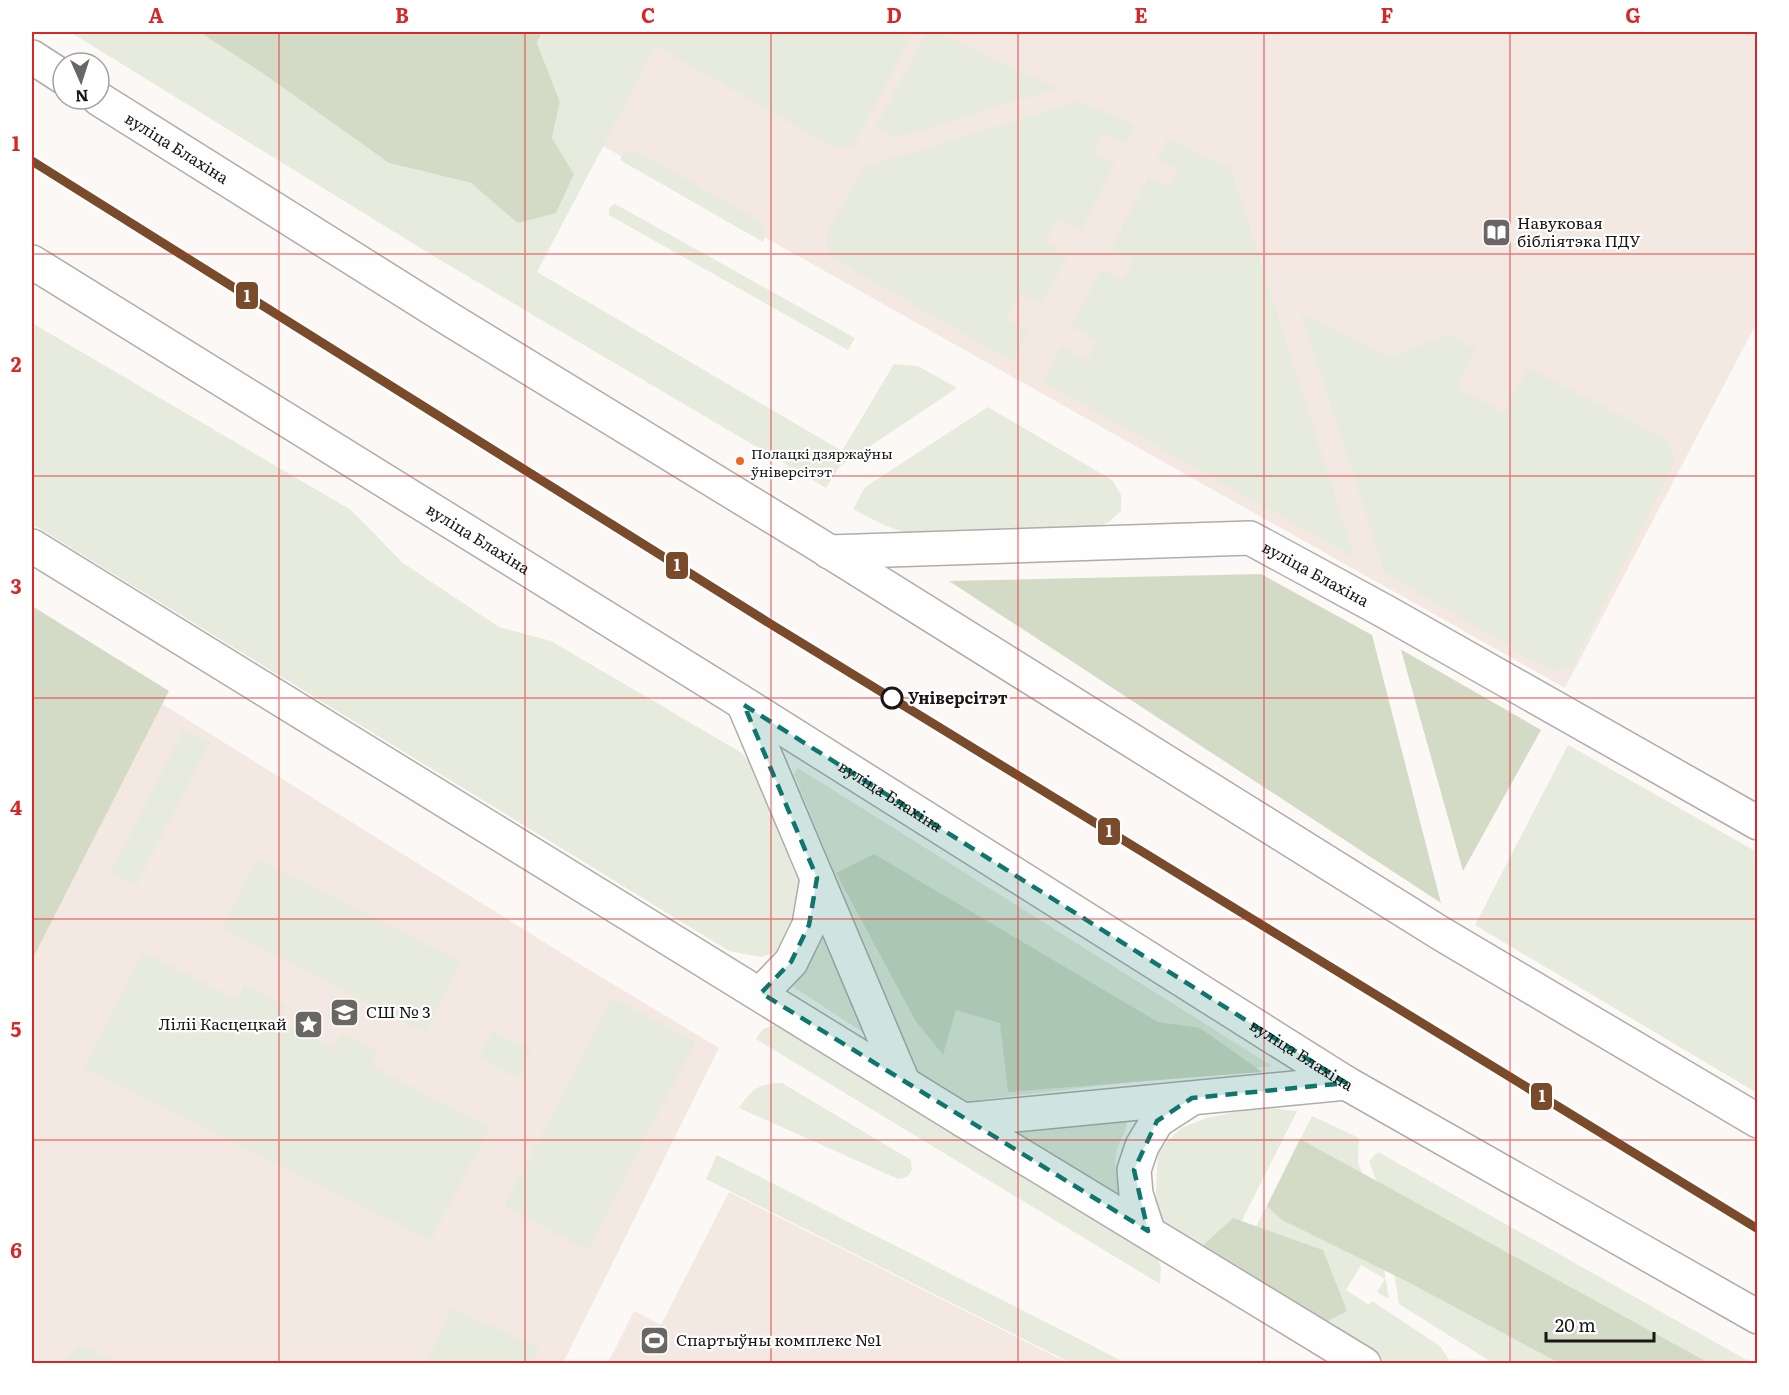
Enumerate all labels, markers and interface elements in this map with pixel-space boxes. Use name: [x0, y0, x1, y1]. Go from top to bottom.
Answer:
text: A: [148, 0, 164, 29]
text: B: [395, 0, 409, 29]
text: C: [641, 0, 655, 29]
text: D: [886, 0, 902, 29]
text: E: [1134, 0, 1148, 29]
text: F: [1381, 0, 1394, 29]
text: G: [1625, 0, 1641, 29]
north arrow: [51, 51, 111, 111]
text: N: [74, 85, 89, 109]
street label: вуліца Блахіна: [121, 105, 234, 189]
text: 1: [12, 127, 20, 157]
place label: Навуковая бібліятэка ПДУ: [1517, 210, 1640, 252]
library icon: Навуковая бібліятэка ПДУ: [1480, 216, 1512, 248]
line badge: 1: [235, 281, 259, 310]
text: 1: [244, 283, 251, 307]
text: 2: [11, 348, 22, 378]
place label: Полацкі дзяржаўны ўніверсітэт: [751, 443, 893, 481]
marker: Полацкі дзяржаўны ўніверсітэт: [734, 455, 746, 467]
street label: вуліца Блахіна: [422, 496, 536, 579]
street label: вуліца Блахіна: [1258, 534, 1374, 612]
line badge: 1: [665, 551, 689, 580]
text: 1: [674, 552, 681, 576]
text: 3: [10, 570, 22, 600]
place label: Універсітэт: [908, 685, 1008, 709]
marker: Універсітэт: [881, 687, 903, 709]
street label: вуліца Блахіна: [834, 753, 948, 837]
text: 4: [10, 791, 22, 821]
line badge: 1: [1097, 817, 1121, 846]
text: 1: [1106, 818, 1113, 842]
school or university icon: СШ № 3: [329, 996, 361, 1028]
place label: СШ № 3: [366, 999, 431, 1023]
place icon: Ліліі Касцецкай: [292, 1008, 324, 1040]
place label: Ліліі Касцецкай: [158, 1011, 287, 1035]
street label: вуліца Блахіна: [1246, 1012, 1359, 1096]
text: 5: [11, 1013, 22, 1043]
line badge: 1: [1530, 1082, 1553, 1111]
text: 1: [1539, 1083, 1546, 1107]
text: 6: [10, 1234, 22, 1264]
scale bar: [1546, 1305, 1654, 1343]
text: 20 m: [1555, 1311, 1596, 1338]
sports icon: Спартыўны комплекс №1: [639, 1324, 671, 1356]
place label: Спартыўны комплекс №1: [676, 1327, 882, 1351]

